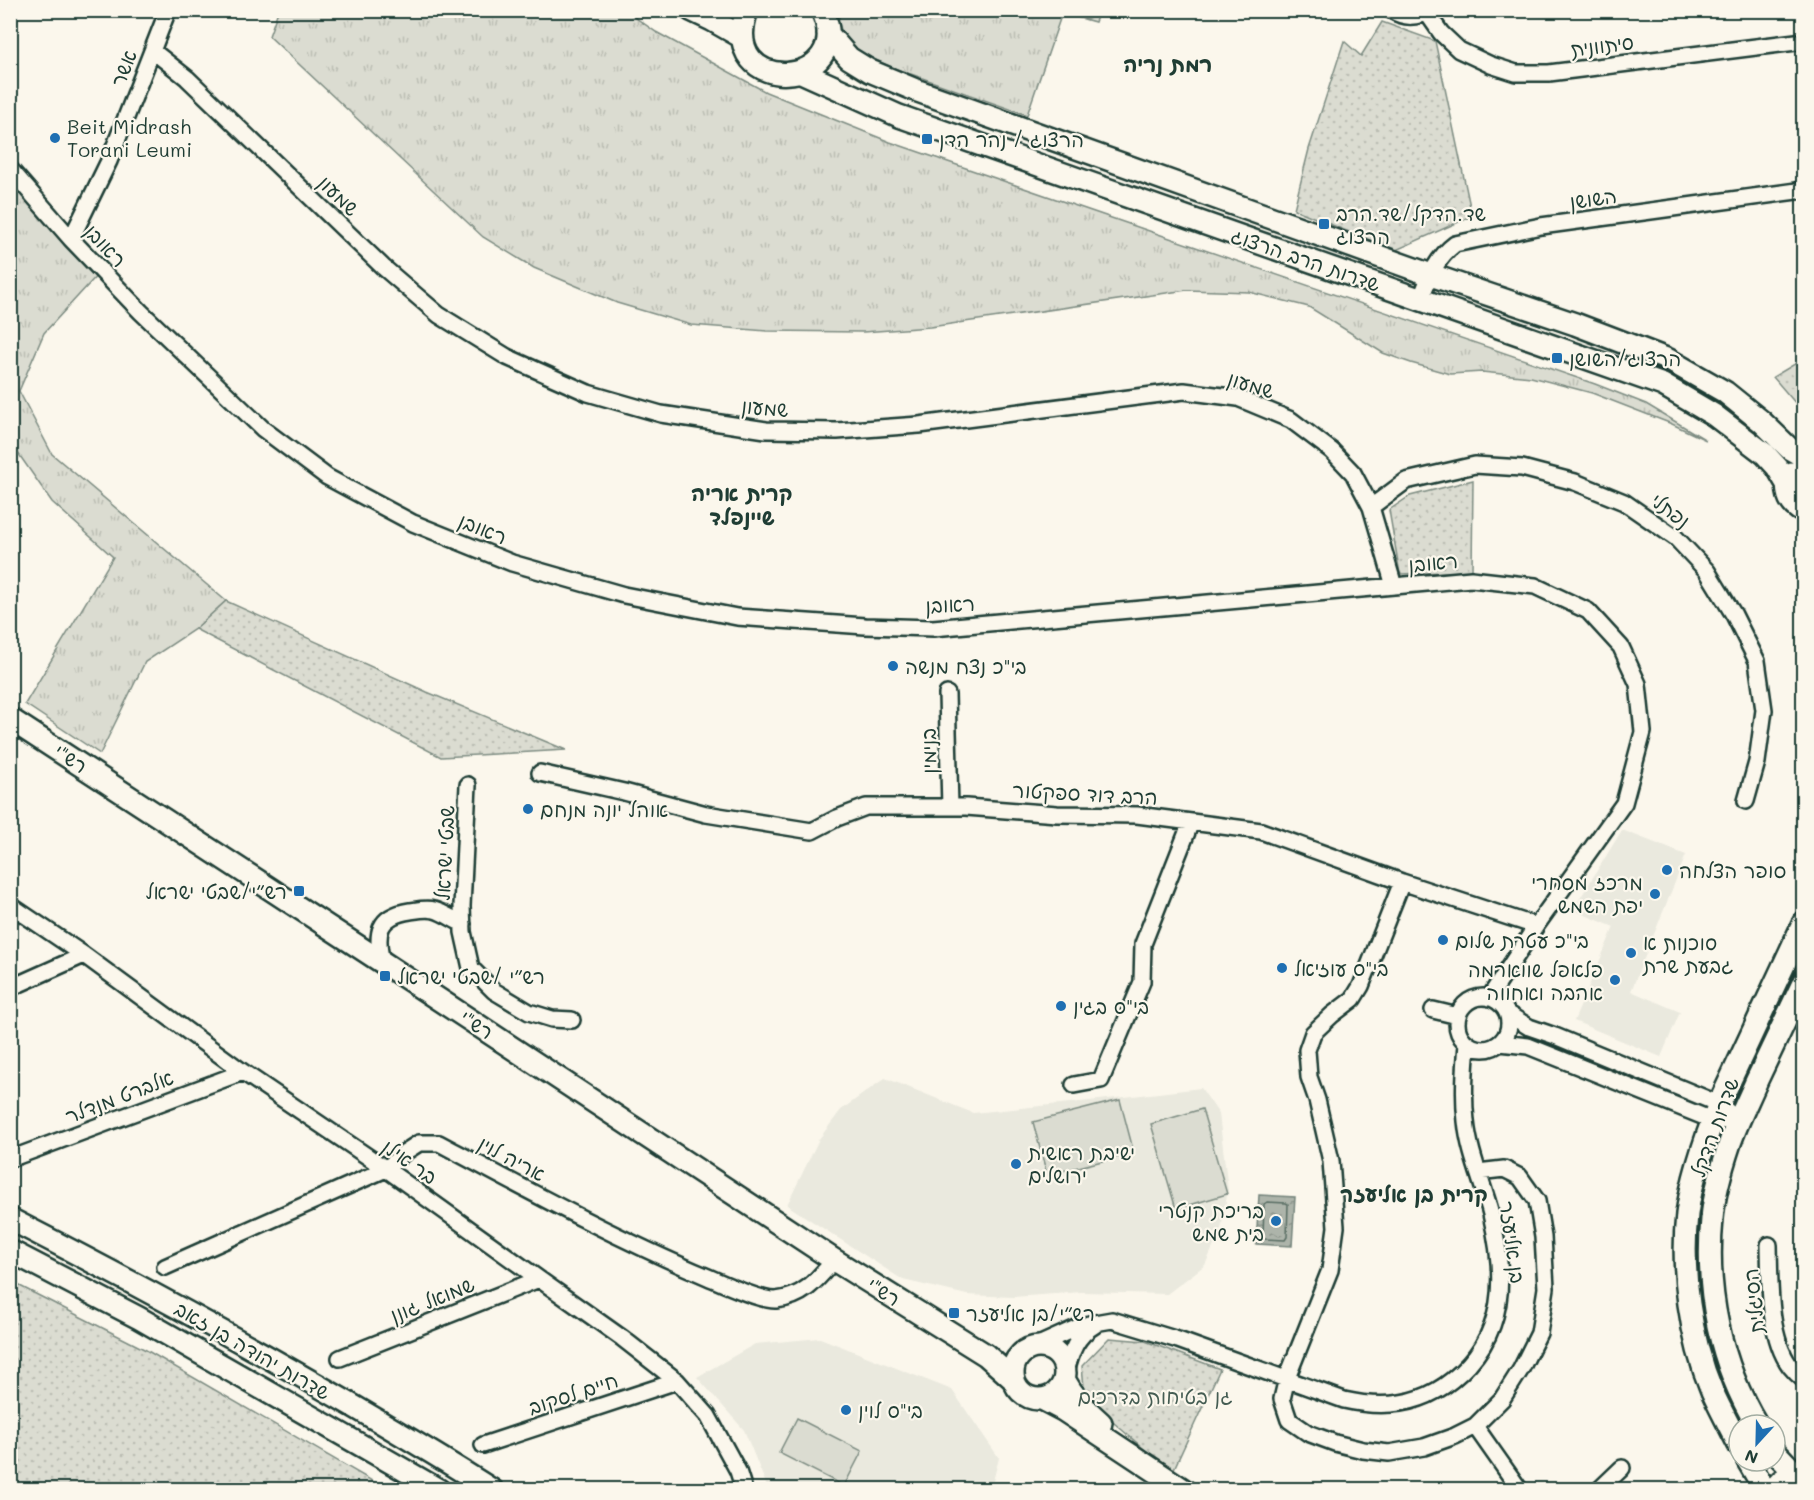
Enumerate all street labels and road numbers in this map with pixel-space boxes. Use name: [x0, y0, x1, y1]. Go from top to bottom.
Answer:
street label: סיתוונית: [1569, 28, 1635, 62]
street label: אשר: [104, 46, 142, 90]
street label: שמעון: [313, 169, 365, 221]
street label: השושן: [1568, 182, 1618, 214]
street label: ראובן: [79, 218, 133, 272]
street label: שדרות הרב הרצוג: [1228, 221, 1384, 297]
street label: שמעון: [1225, 365, 1278, 403]
street label: שמעון: [740, 392, 790, 422]
street label: נפתלי: [1646, 487, 1696, 533]
street label: ראובן: [455, 507, 511, 549]
street label: ראובן: [1407, 547, 1459, 577]
street label: ראובן: [924, 590, 976, 618]
street label: בנימין: [915, 728, 942, 774]
street label: רש"י: [49, 738, 93, 778]
street label: הרב דוד ספקטור: [1012, 776, 1158, 811]
street label: שבטי ישראל: [429, 804, 459, 901]
street label: רש"י: [455, 1004, 499, 1044]
street label: אלברט מנדלר: [61, 1063, 177, 1129]
street label: שדרות הדקל: [1684, 1074, 1744, 1180]
street label: אריה לוין: [474, 1129, 550, 1187]
street label: בר אילן: [377, 1133, 443, 1189]
street label: בן אליעזר: [1494, 1199, 1532, 1285]
street label: הסיגלית: [1737, 1267, 1769, 1336]
street label: שמואל גונן: [386, 1270, 478, 1328]
street label: רש"י: [862, 1271, 906, 1311]
street label: שדרות יהודה בן זאב: [171, 1295, 335, 1405]
street label: חיים לסקוב: [525, 1366, 621, 1420]

